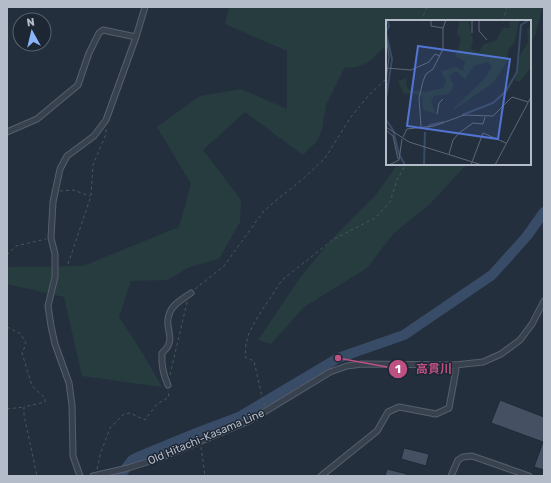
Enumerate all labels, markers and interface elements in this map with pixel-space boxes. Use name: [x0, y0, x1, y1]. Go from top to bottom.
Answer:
north arrow: [12, 12, 52, 52]
text: N: [26, 16, 36, 30]
inset map: [386, 20, 531, 165]
callout: 高貫川: [388, 357, 460, 381]
text: 1: [395, 362, 401, 376]
text: 高貫川: [416, 362, 452, 376]
street label: Old Hitachi-Kasama Line: [146, 407, 266, 467]

